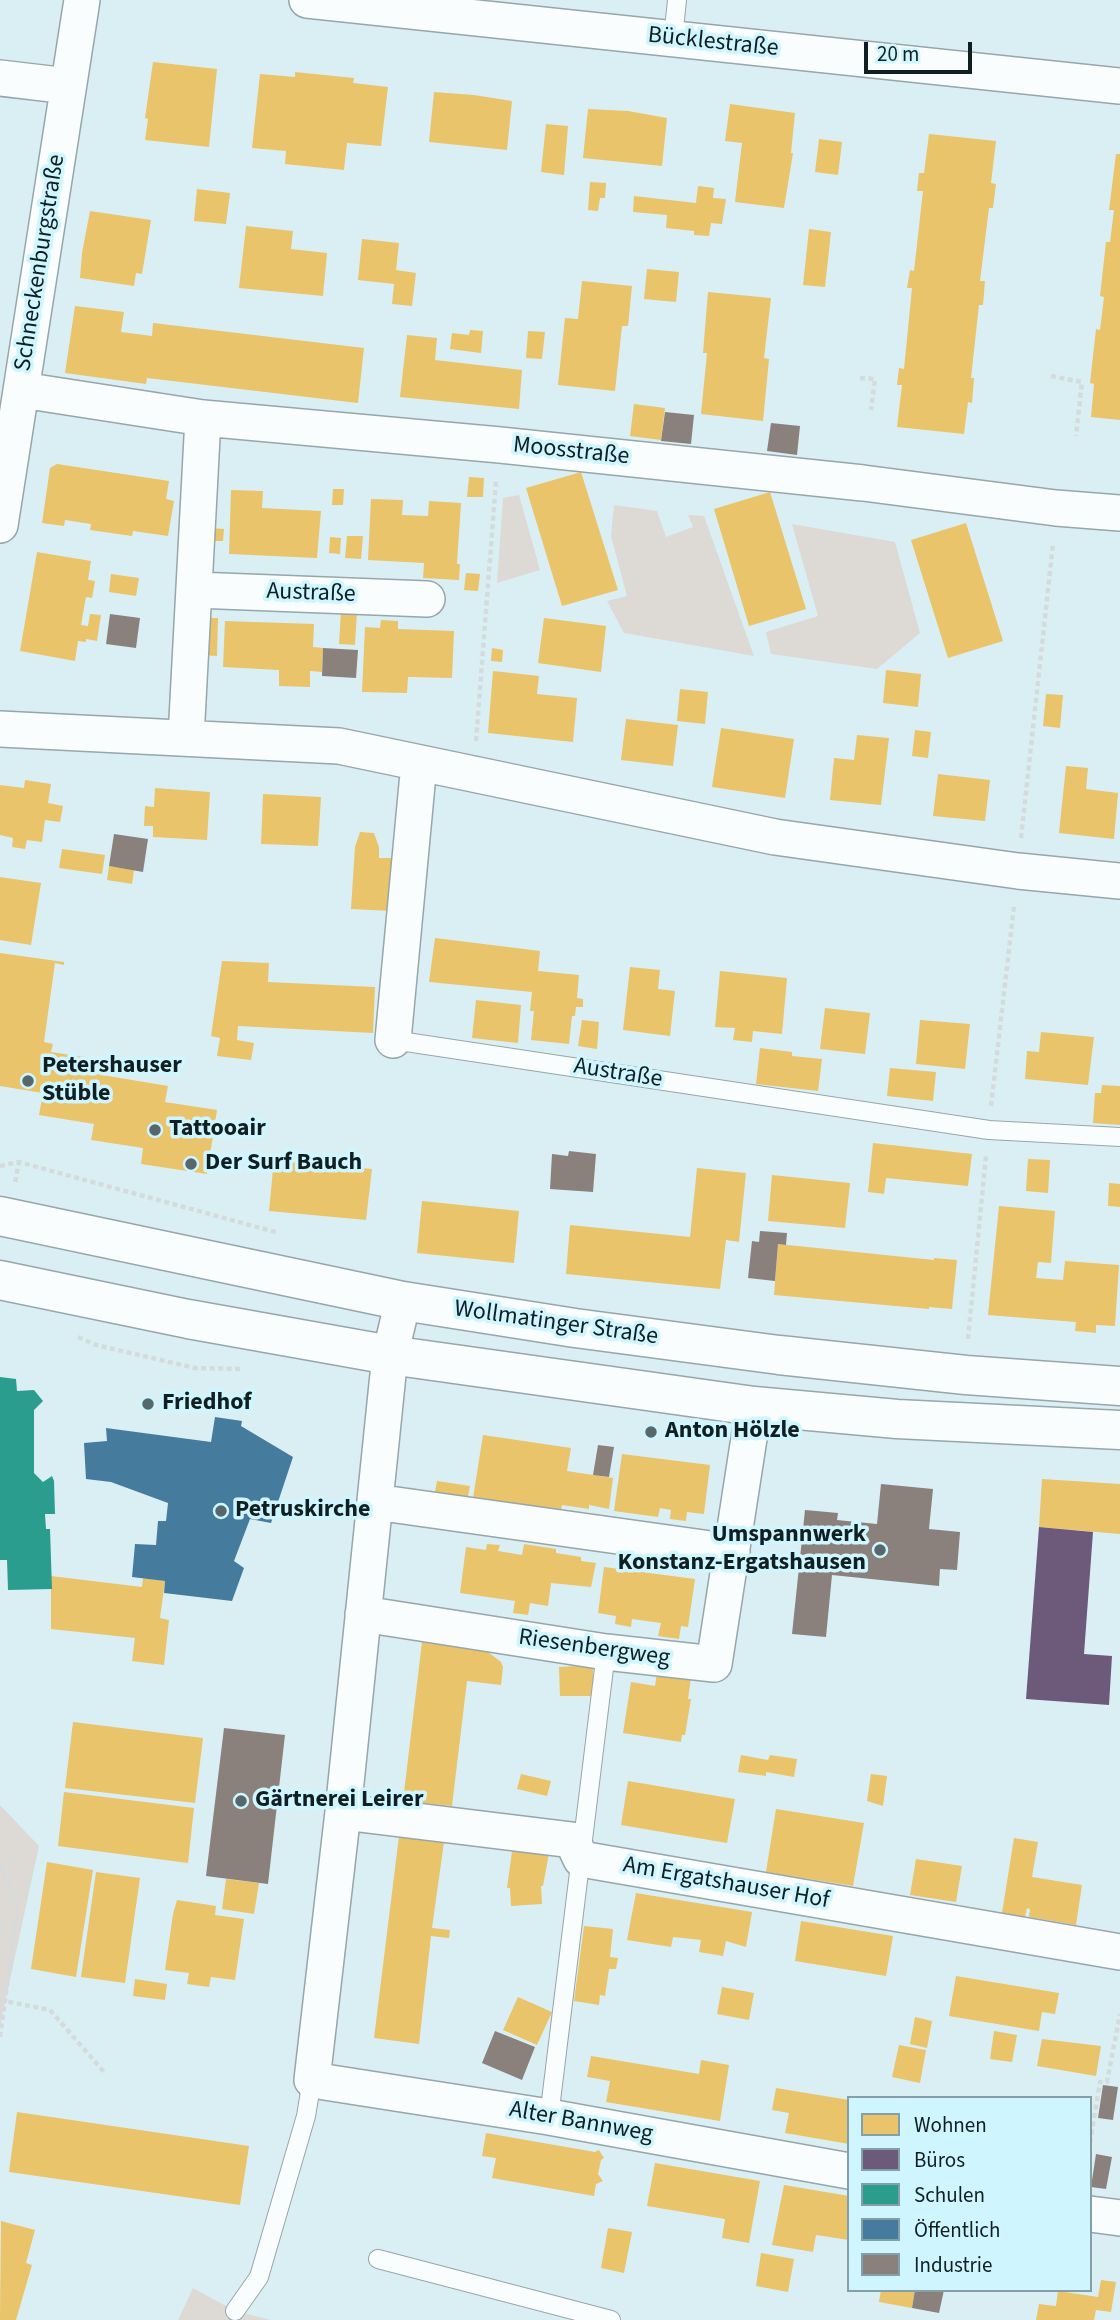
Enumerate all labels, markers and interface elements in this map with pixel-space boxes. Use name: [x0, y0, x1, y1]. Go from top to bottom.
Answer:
street label: Bücklestraße: [646, 22, 780, 64]
scale bar: [868, 28, 976, 72]
text: 20 m: [877, 39, 919, 69]
street label: Schneckenburgstraße: [10, 153, 72, 373]
street label: Moosstraße: [511, 432, 631, 472]
street label: Austraße: [266, 578, 356, 610]
place label: Petershauser Stüble: [42, 1053, 182, 1109]
street label: Austraße: [572, 1053, 664, 1095]
marker: Petershauser Stüble: [20, 1073, 36, 1089]
place label: Tattooair: [169, 1116, 266, 1144]
marker: Tattooair: [147, 1122, 163, 1138]
place label: Der Surf Bauch: [205, 1150, 362, 1178]
marker: Der Surf Bauch: [183, 1156, 199, 1172]
street label: Wollmatinger Straße: [452, 1295, 660, 1353]
place label: Friedhof: [162, 1390, 252, 1418]
marker: Friedhof: [140, 1396, 156, 1412]
place label: Anton Hölzle: [665, 1418, 800, 1446]
marker: Anton Hölzle: [643, 1424, 659, 1440]
place label: Petruskirche: [235, 1497, 370, 1525]
marker: Petruskirche: [213, 1503, 229, 1519]
place label: Umspannwerk Konstanz-Ergatshausen: [618, 1522, 866, 1578]
marker: Umspannwerk Konstanz-Ergatshausen: [872, 1542, 888, 1558]
street label: Riesenbergweg: [516, 1624, 672, 1674]
place label: Gärtnerei Leirer: [255, 1787, 423, 1815]
marker: Gärtnerei Leirer: [233, 1793, 249, 1809]
street label: Am Ergatshauser Hof: [621, 1852, 831, 1916]
street label: Alter Bannweg: [507, 2096, 655, 2150]
legend: [847, 2096, 1092, 2292]
text: Wohnen: [914, 2110, 987, 2140]
text: Büros: [914, 2145, 965, 2175]
text: Schulen: [914, 2180, 985, 2210]
text: Öffentlich: [914, 2215, 1000, 2245]
text: Industrie: [914, 2250, 992, 2280]

